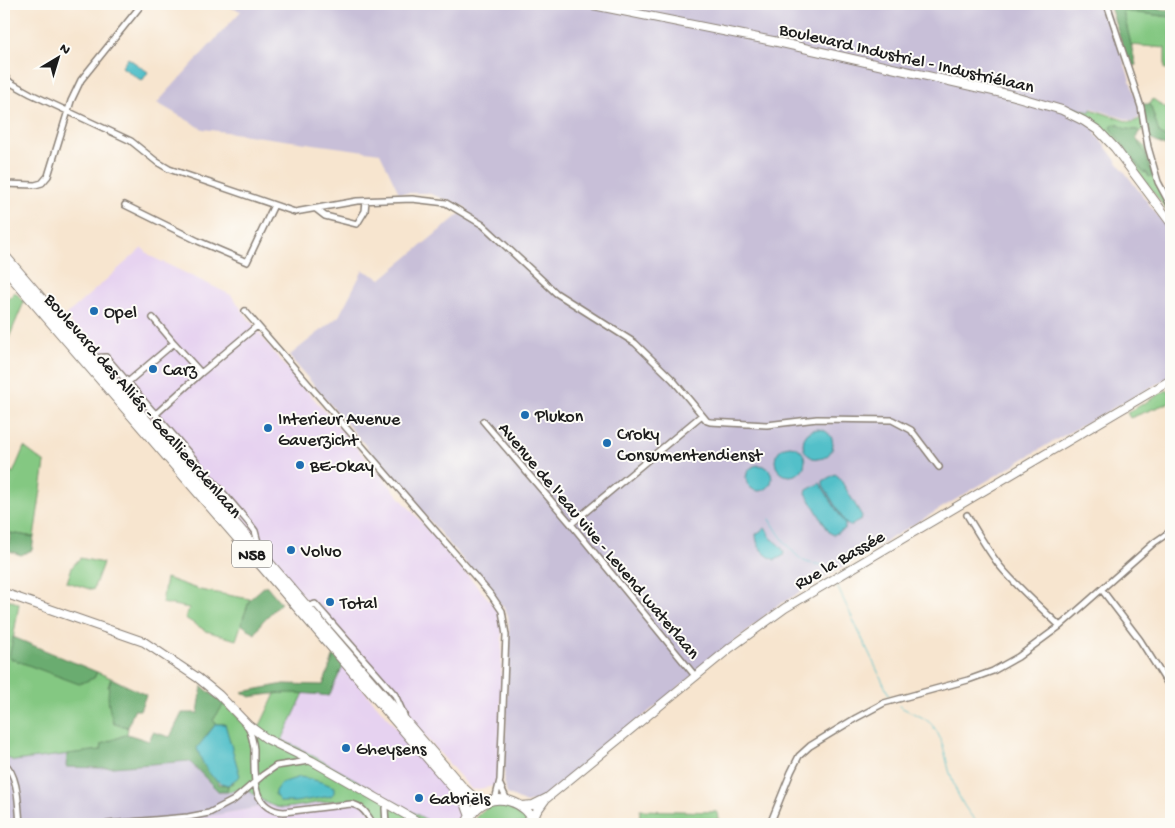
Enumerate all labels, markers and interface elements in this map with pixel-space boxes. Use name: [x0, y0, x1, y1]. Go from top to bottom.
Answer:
street label: Boulevard Industriel - Industriélaan: [776, 20, 1036, 99]
north arrow: [32, 32, 82, 82]
text: N: [56, 40, 73, 59]
street label: Boulevard des Alliés - Geallieerdenlaan: [38, 289, 246, 524]
place label: Opel: [104, 303, 137, 324]
marker: Opel: [88, 305, 100, 317]
place label: Carz: [163, 361, 198, 382]
marker: Carz: [147, 363, 159, 375]
place label: Plukon: [534, 407, 584, 428]
marker: Plukon: [519, 409, 531, 421]
place label: Interieur Avenue Gaverzicht: [278, 410, 401, 452]
street label: Avenue de l'eau vive - Levend waterlaan: [493, 419, 704, 664]
marker: Interieur Avenue Gaverzicht: [262, 422, 274, 434]
place label: Croky Consumentendienst: [617, 425, 763, 467]
marker: Croky Consumentendienst: [601, 437, 613, 449]
place label: BE-Okay: [309, 457, 374, 478]
marker: BE-Okay: [294, 459, 306, 471]
street label: Rue la Bassée: [791, 527, 890, 595]
road number: N58: [232, 540, 272, 568]
place label: Volvo: [300, 542, 342, 563]
marker: Volvo: [285, 544, 297, 556]
place label: Total: [339, 594, 378, 615]
marker: Total: [324, 596, 336, 608]
place label: Gheysens: [356, 740, 428, 761]
marker: Gheysens: [340, 742, 352, 754]
place label: Gabriëls: [429, 790, 491, 811]
marker: Gabriëls: [413, 792, 425, 804]

